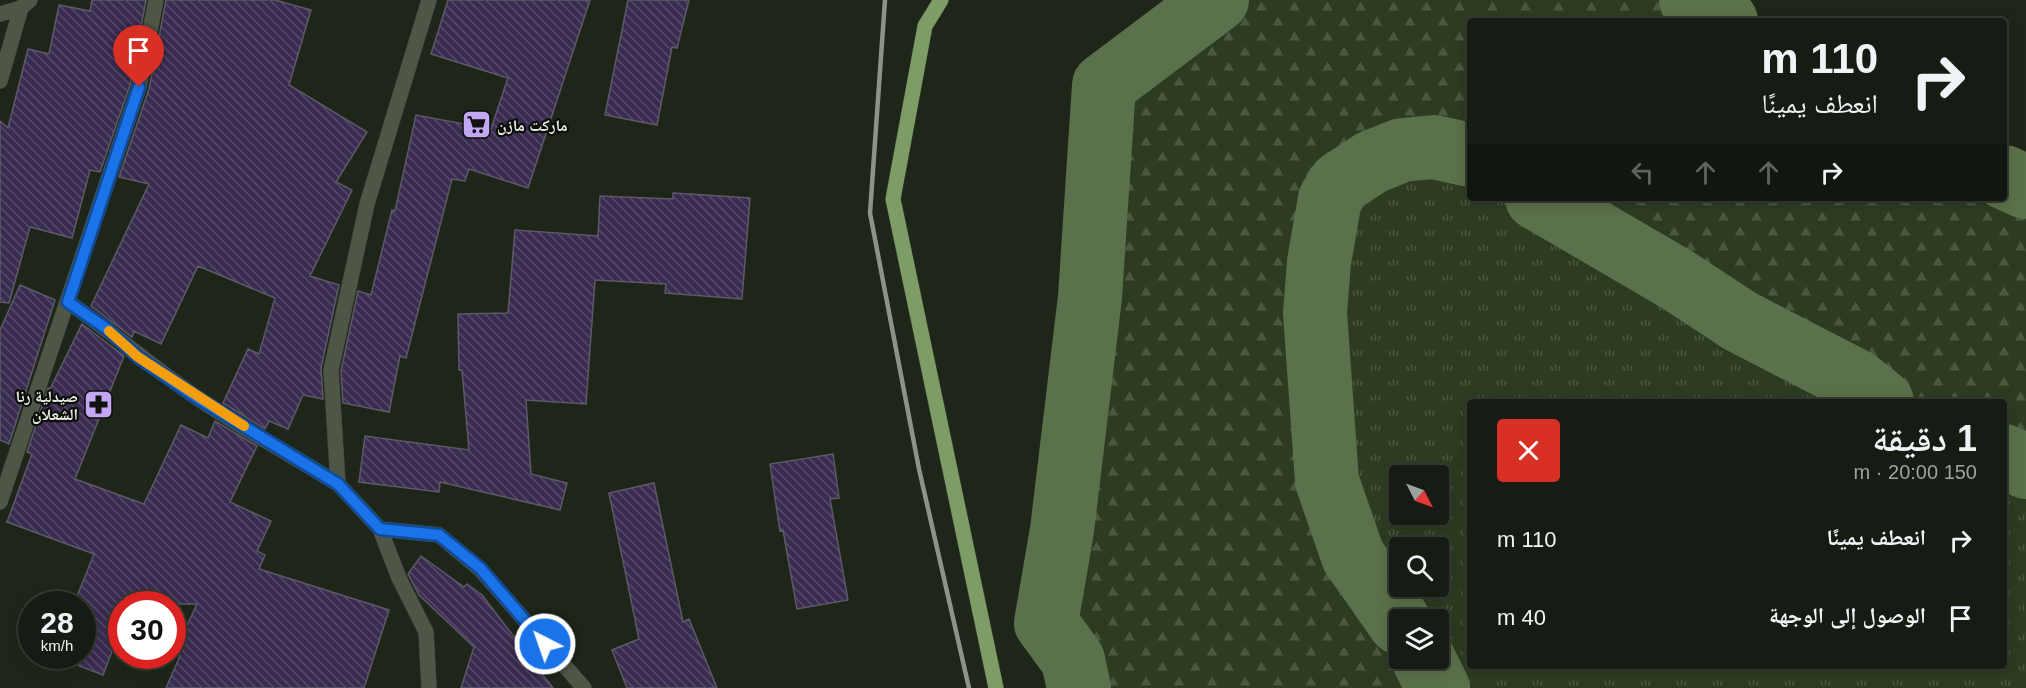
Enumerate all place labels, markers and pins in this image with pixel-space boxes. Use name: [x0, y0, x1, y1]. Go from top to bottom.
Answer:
pin: [113, 25, 164, 87]
supermarket icon: ماركت مازن: [460, 109, 492, 141]
place label: ماركت مازن: [497, 117, 568, 135]
place label: صيدلية رنا الشعلان: [16, 388, 78, 424]
pharmacy icon: صيدلية رنا الشعلان: [83, 389, 115, 421]

